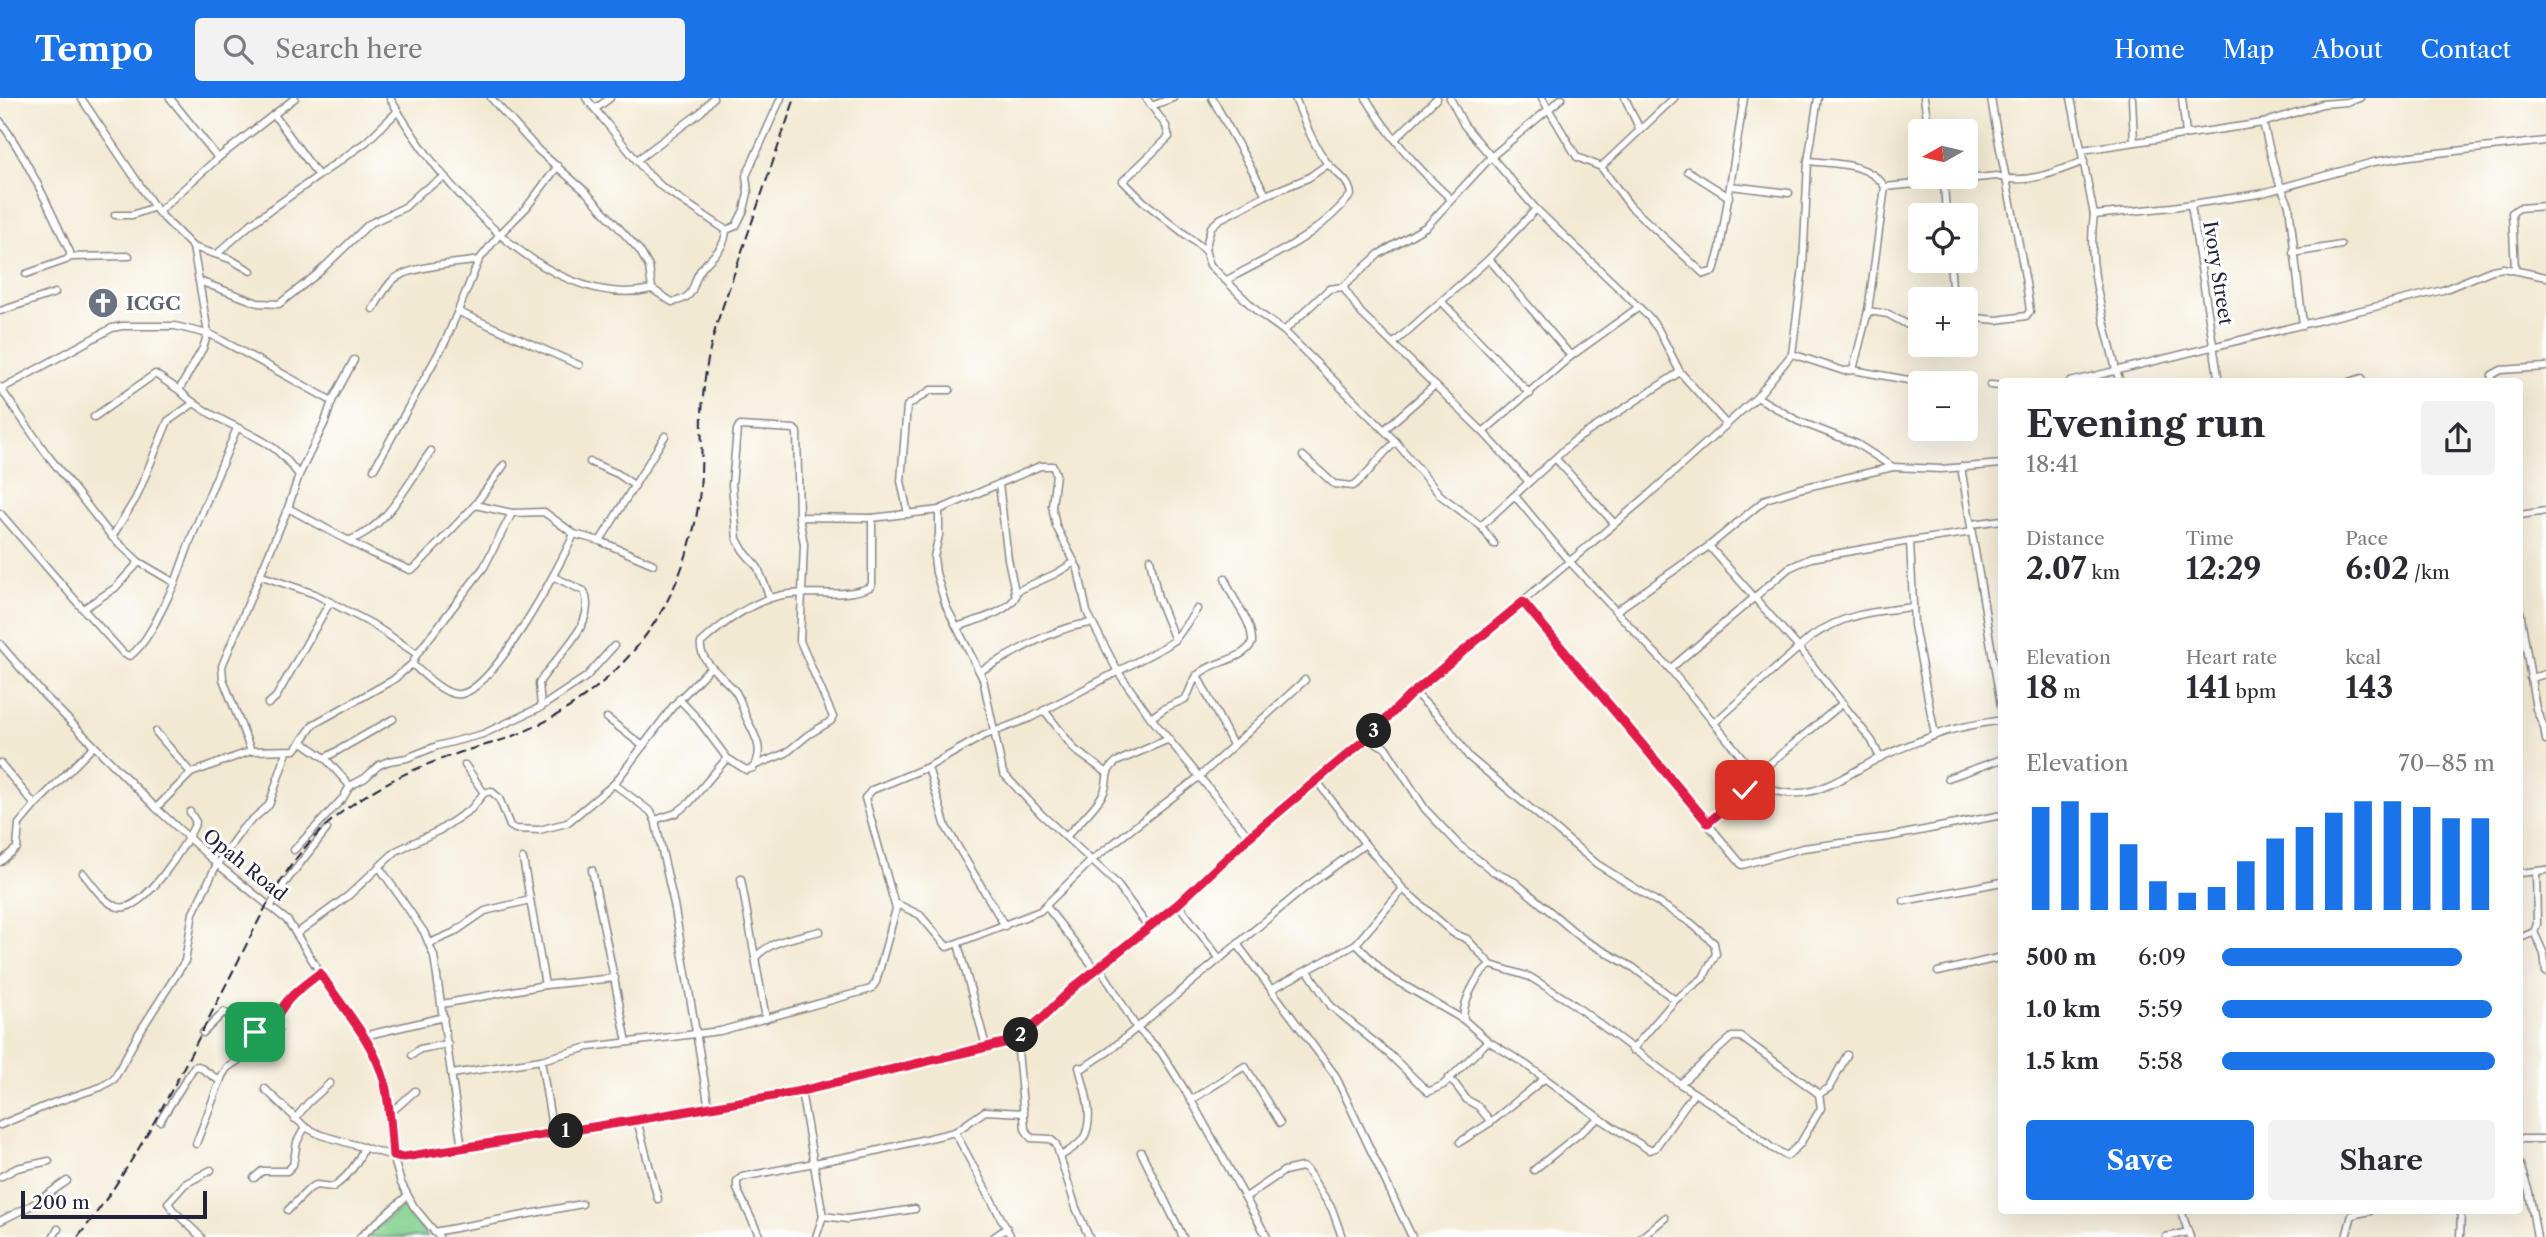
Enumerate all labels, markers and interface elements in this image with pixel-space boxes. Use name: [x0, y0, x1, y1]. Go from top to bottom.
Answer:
search box: [195, 18, 685, 81]
text: Tempo: [35, 29, 153, 70]
icon: search: [219, 30, 257, 68]
text: Search here: [275, 33, 423, 65]
text: Home: [2114, 35, 2185, 64]
text: Map: [2223, 35, 2274, 64]
text: About: [2312, 35, 2383, 64]
text: Contact: [2421, 35, 2511, 64]
north arrow: [1908, 119, 1978, 189]
map controls: [1908, 119, 1978, 441]
button: locate: [1908, 203, 1978, 273]
street label: Ivory Street: [2198, 219, 2238, 327]
church icon: ICGC: [86, 286, 120, 320]
button: +: [1908, 287, 1978, 357]
place label: ICGC: [126, 292, 180, 315]
button: −: [1908, 371, 1978, 441]
text: Evening run: [2026, 400, 2266, 447]
button: share: [2421, 401, 2495, 475]
text: 18:41: [2026, 450, 2079, 478]
text: Distance: [2026, 527, 2105, 550]
text: Time: [2186, 527, 2234, 550]
text: Pace: [2345, 527, 2388, 550]
text: 2.07: [2026, 550, 2086, 587]
text: 12:29: [2186, 550, 2261, 587]
text: 6:02: [2345, 550, 2409, 587]
text: km: [2086, 561, 2120, 584]
text: /km: [2409, 561, 2450, 584]
text: Elevation: [2026, 646, 2111, 669]
text: Heart rate: [2186, 646, 2277, 669]
text: kcal: [2345, 646, 2381, 669]
text: 18: [2026, 669, 2058, 706]
text: 141: [2186, 669, 2230, 706]
text: 143: [2345, 669, 2394, 706]
text: m: [2058, 680, 2081, 703]
text: bpm: [2230, 680, 2276, 703]
pin: 3: [1356, 714, 1392, 748]
text: 3: [1368, 719, 1379, 742]
text: Elevation: [2026, 749, 2129, 777]
text: 70–85 m: [2398, 749, 2495, 777]
pin: [1715, 760, 1775, 820]
icon: check: [1726, 771, 1764, 809]
street label: Opah Road: [198, 824, 292, 906]
text: 500 m: [2026, 943, 2097, 971]
text: 6:09: [2138, 943, 2186, 971]
text: 1.0 km: [2026, 995, 2101, 1023]
text: 5:59: [2138, 995, 2183, 1023]
pin: [225, 1002, 285, 1062]
icon: arrive: [236, 1013, 274, 1051]
pin: 2: [1004, 1018, 1038, 1052]
text: 2: [1015, 1023, 1026, 1046]
text: 1.5 km: [2026, 1047, 2099, 1075]
text: 5:58: [2138, 1047, 2183, 1075]
pin: 1: [548, 1114, 584, 1148]
text: 1: [561, 1119, 570, 1142]
button: Save: [2026, 1120, 2254, 1200]
button: Share: [2268, 1120, 2495, 1200]
scale bar: [21, 1188, 206, 1220]
text: 200 m: [32, 1191, 90, 1214]

